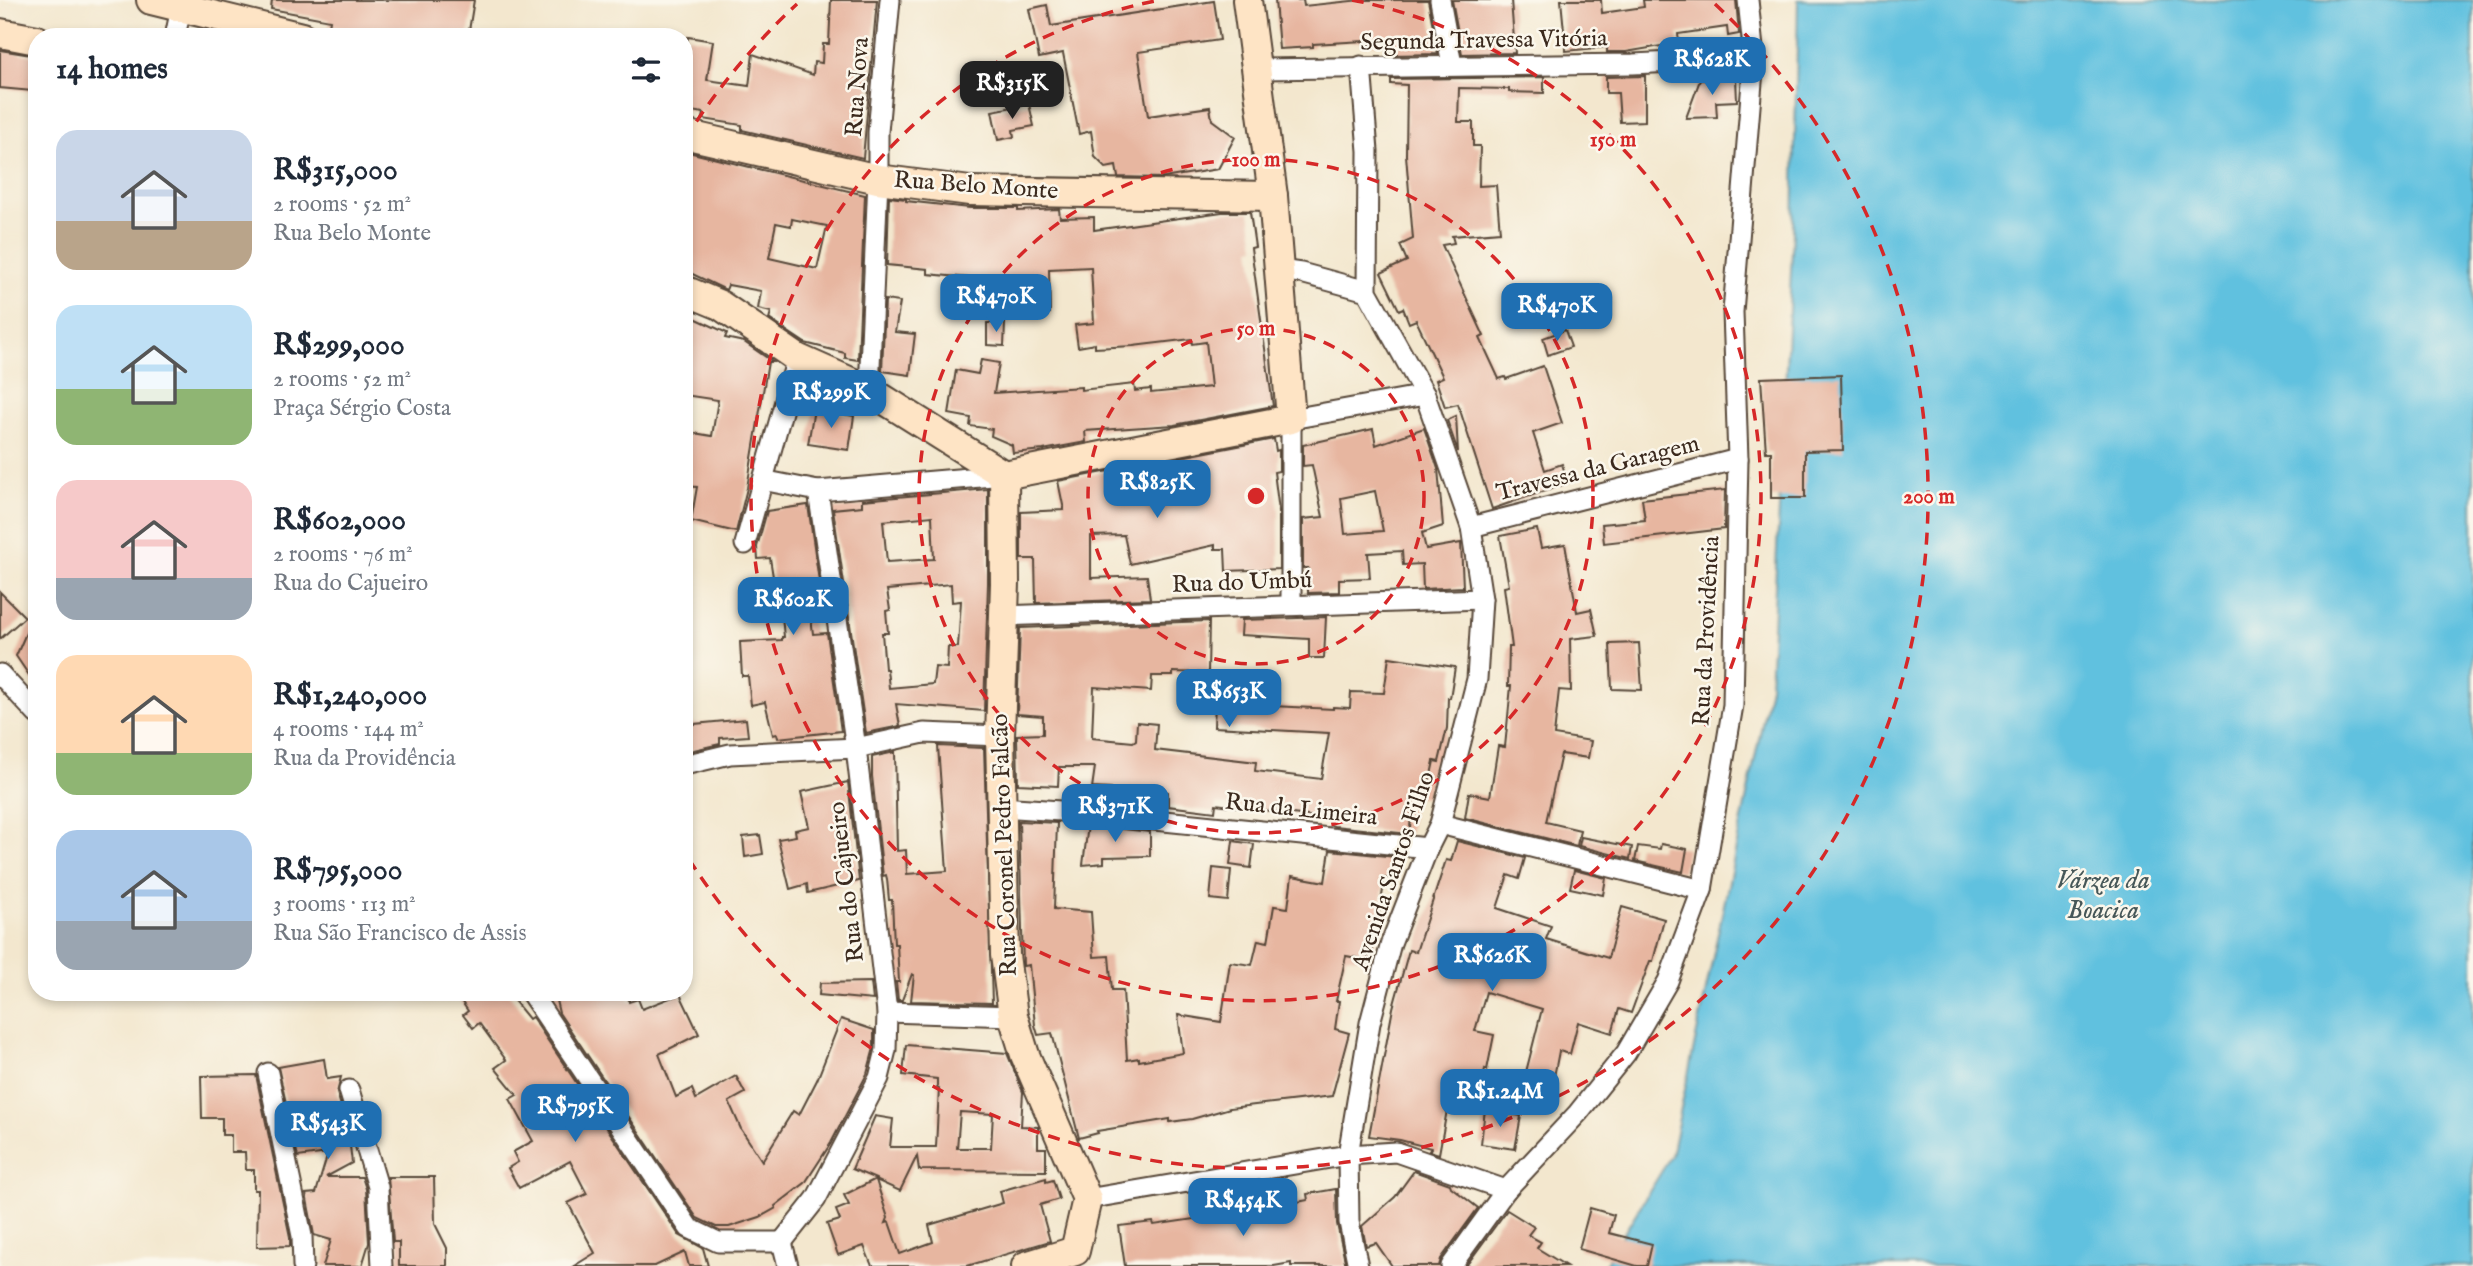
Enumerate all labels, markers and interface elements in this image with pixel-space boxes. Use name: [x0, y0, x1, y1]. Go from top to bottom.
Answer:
street label: Segunda Travessa Vitória: [1360, 23, 1608, 59]
street label: Rua Nova: [839, 35, 877, 138]
pin: R$628K: [1655, 38, 1769, 97]
text: R$628K: [1674, 45, 1750, 74]
text: 14 homes: [56, 51, 168, 89]
icon: filters: [627, 51, 665, 89]
pin: R$315K: [955, 61, 1069, 121]
text: R$315K: [976, 69, 1048, 98]
text: 150 m: [1590, 127, 1637, 154]
text: 100 m: [1231, 147, 1281, 174]
text: R$315,000: [273, 152, 398, 190]
icon: home: [112, 158, 196, 242]
street label: Rua Belo Monte: [893, 165, 1059, 207]
text: 2 rooms · 52 m²: [273, 190, 411, 219]
text: Rua Belo Monte: [273, 219, 431, 248]
pin: R$470K: [939, 274, 1053, 334]
text: R$470K: [956, 282, 1036, 311]
pin: R$470K: [1500, 284, 1614, 343]
text: R$470K: [1517, 291, 1597, 320]
text: 50 m: [1237, 316, 1276, 343]
text: R$299,000: [273, 327, 405, 365]
icon: home: [112, 333, 196, 417]
text: 2 rooms · 52 m²: [273, 365, 411, 394]
pin: R$299K: [774, 370, 888, 430]
text: R$299K: [792, 378, 870, 407]
text: Praça Sérgio Costa: [273, 394, 451, 423]
street label: Travessa da Garagem: [1493, 429, 1703, 509]
pin: R$825K: [1100, 461, 1214, 520]
text: R$825K: [1120, 468, 1194, 497]
centre of rings: [1244, 484, 1268, 508]
text: 200 m: [1903, 484, 1955, 511]
text: R$602,000: [273, 502, 406, 540]
icon: home: [112, 508, 196, 592]
street label: Rua da Providência: [1687, 534, 1728, 727]
text: 2 rooms · 76 m²: [273, 540, 413, 569]
street label: Rua do Umbú: [1171, 565, 1313, 601]
text: Rua do Cajueiro: [273, 569, 428, 598]
pin: R$602K: [736, 578, 850, 637]
text: R$602K: [754, 585, 832, 614]
pin: R$653K: [1172, 670, 1286, 729]
text: R$1,240,000: [273, 677, 427, 715]
text: R$653K: [1192, 677, 1266, 706]
icon: home: [112, 683, 196, 767]
street label: Rua Coronel Pedro Falcão: [985, 713, 1025, 977]
text: 4 rooms · 144 m²: [273, 715, 424, 744]
text: Rua da Providência: [273, 744, 456, 773]
street label: Avenida Santos Filho: [1345, 767, 1443, 976]
pin: R$371K: [1058, 784, 1172, 844]
street label: Rua da Limeira: [1223, 787, 1379, 833]
text: R$371K: [1078, 792, 1152, 821]
street label: Rua do Cajueiro: [822, 800, 872, 964]
text: R$795,000: [273, 852, 402, 890]
icon: home: [112, 858, 196, 942]
water label: Várzea da Boacica: [2056, 864, 2150, 927]
text: 3 rooms · 113 m²: [273, 890, 416, 919]
text: Rua São Francisco de Assis: [273, 919, 527, 948]
pin: R$626K: [1435, 934, 1549, 993]
text: R$626K: [1454, 941, 1530, 970]
pin: R$1.24M: [1435, 1070, 1565, 1129]
text: R$1.24M: [1456, 1077, 1544, 1106]
pin: R$795K: [518, 1084, 632, 1144]
text: R$795K: [537, 1092, 613, 1121]
pin: R$543K: [271, 1102, 385, 1161]
text: R$543K: [291, 1109, 365, 1138]
pin: R$454K: [1186, 1178, 1300, 1238]
text: R$454K: [1204, 1186, 1282, 1215]

